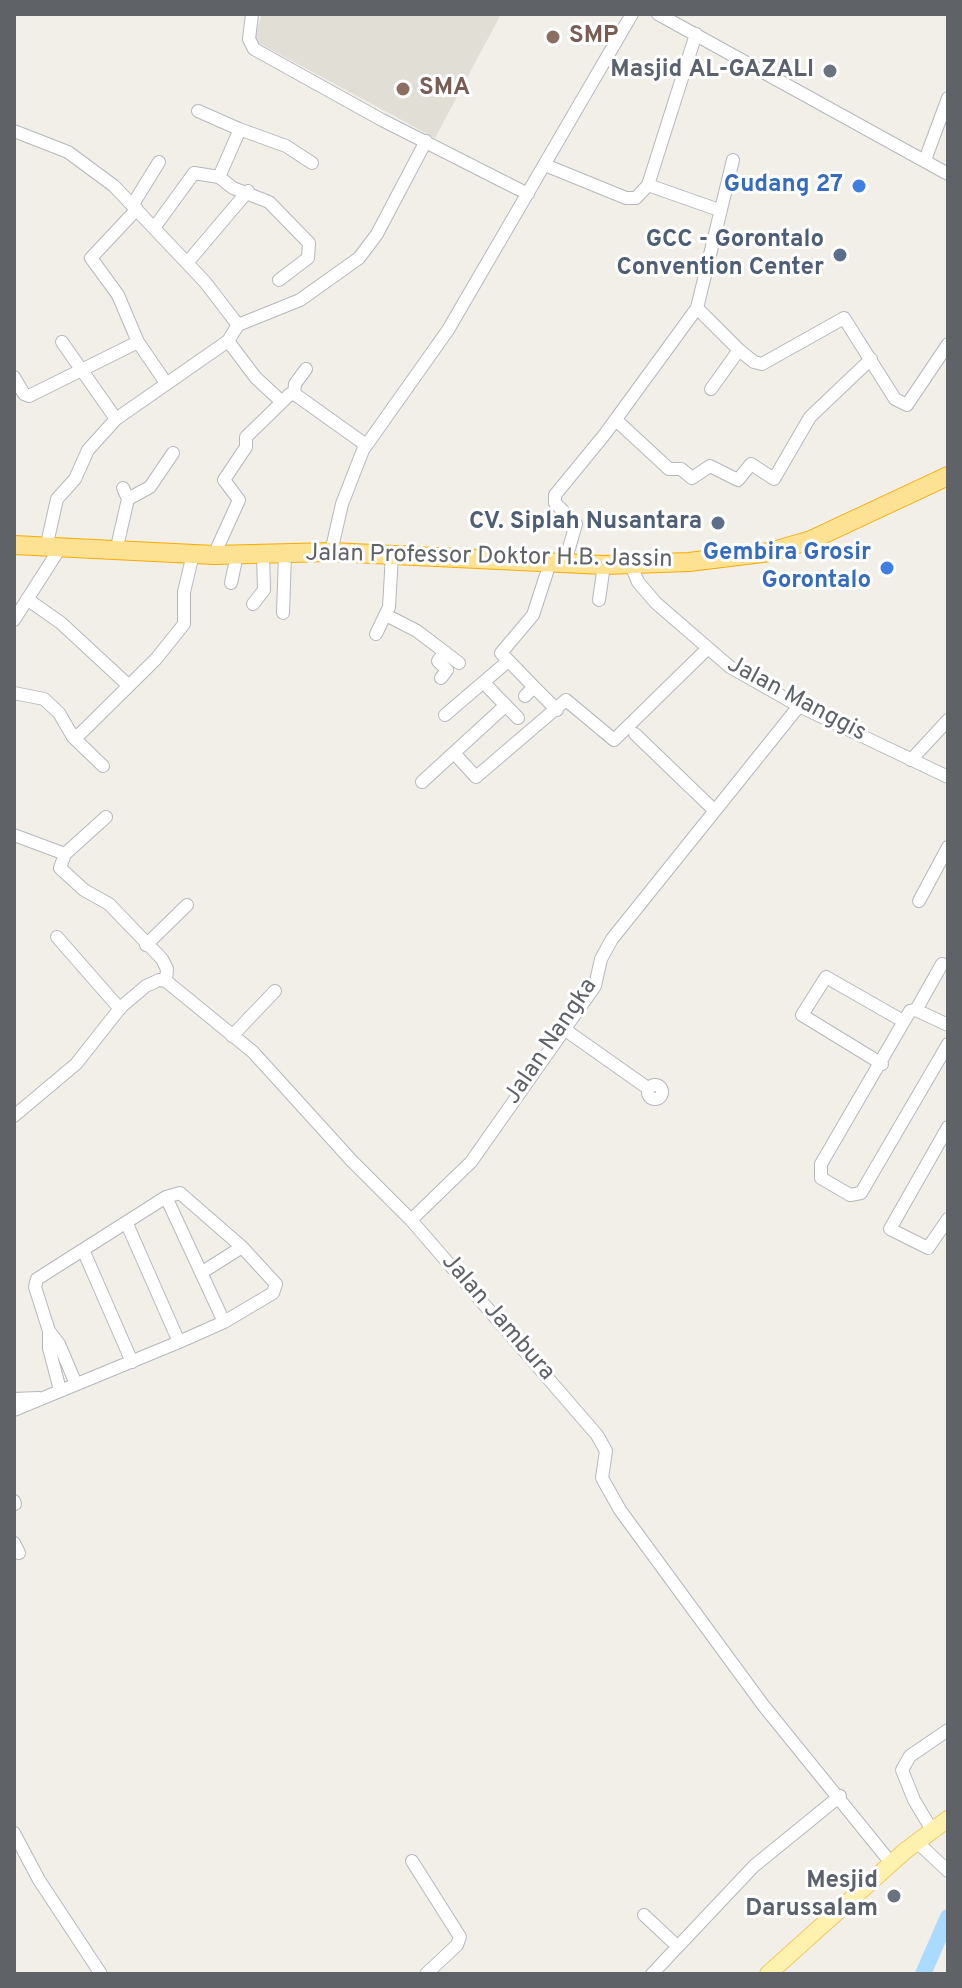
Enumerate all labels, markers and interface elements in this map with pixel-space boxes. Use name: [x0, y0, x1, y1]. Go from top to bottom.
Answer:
place label: SMP: [569, 23, 618, 51]
marker: SMP: [544, 28, 562, 46]
place label: Masjid AL-GAZALI: [610, 57, 814, 85]
marker: Masjid AL-GAZALI: [821, 62, 839, 80]
place label: SMA: [419, 75, 470, 103]
marker: SMA: [394, 80, 412, 98]
place label: Gudang 27: [724, 172, 843, 200]
marker: Gudang 27: [850, 177, 868, 195]
place label: GCC - Gorontalo Convention Center: [616, 227, 824, 283]
marker: GCC - Gorontalo Convention Center: [831, 246, 849, 264]
place label: CV. Siplah Nusantara: [469, 509, 702, 537]
marker: CV. Siplah Nusantara: [709, 514, 727, 532]
street label: Jalan Professor Doktor H.B. Jassin: [305, 540, 673, 576]
place label: Gembira Grosir Gorontalo: [703, 540, 871, 596]
marker: Gembira Grosir Gorontalo: [878, 559, 896, 577]
street label: Jalan Manggis: [721, 651, 871, 749]
street label: Jalan Nangka: [499, 974, 605, 1110]
street label: Jalan Jambura: [434, 1249, 560, 1387]
place label: Mesjid Darussalam: [745, 1868, 878, 1924]
marker: Mesjid Darussalam: [885, 1887, 903, 1905]

